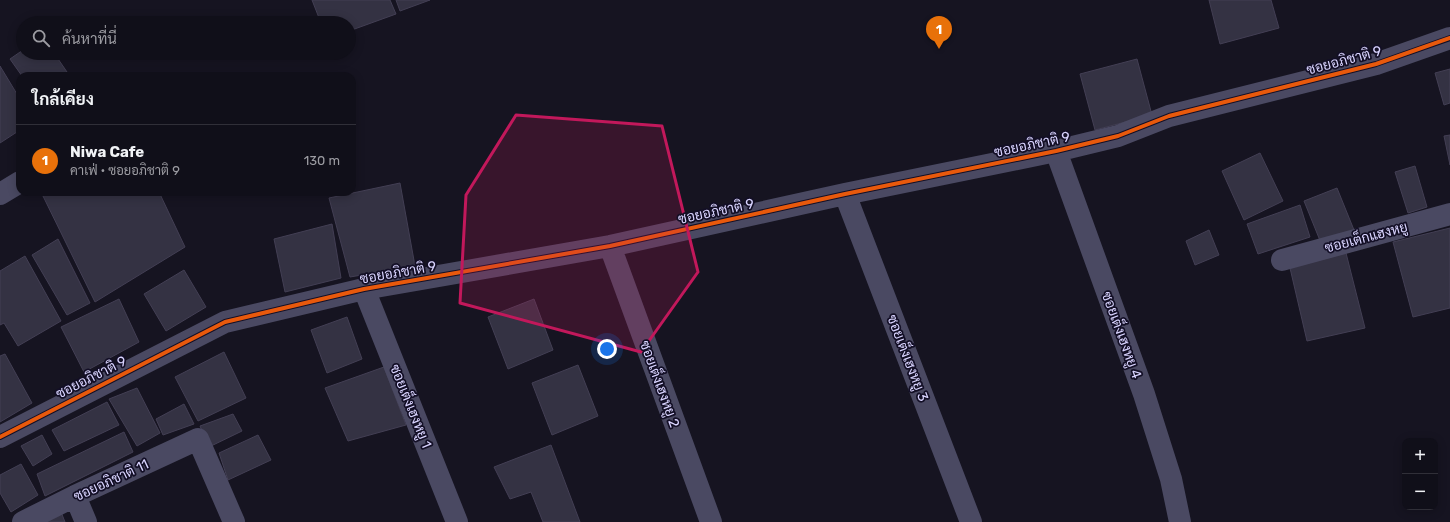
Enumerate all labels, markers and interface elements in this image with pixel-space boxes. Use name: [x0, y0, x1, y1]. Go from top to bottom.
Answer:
search box: [16, 16, 356, 60]
pin: 1: [926, 16, 952, 49]
icon: search: [30, 27, 52, 49]
text: ค้นหาที่นี่: [62, 30, 117, 48]
street label: ซอยอภิชาติ 9: [1305, 42, 1384, 79]
text: ใกล้เคียง: [32, 89, 94, 109]
street label: ซอยอภิชาติ 9: [993, 128, 1072, 161]
text: Niwa Cafe: [70, 143, 144, 161]
text: 1: [42, 153, 48, 168]
text: 130 m: [304, 153, 340, 168]
text: คาเฟ่ · ซอยอภิชาติ 9: [70, 163, 180, 178]
street label: ซอยอภิชาติ 9: [677, 195, 756, 228]
street label: ซอยเต็กแฮงหยู: [1323, 217, 1410, 258]
street label: ซอยอภิชาติ 9: [359, 257, 438, 288]
street label: ซอยเต็งเฮงหยู 4: [1097, 289, 1146, 382]
street label: ซอยเต็งเฮงหยู 3: [882, 312, 933, 404]
street label: ซอยเต็งเฮงหยู 2: [635, 338, 684, 430]
your location: [597, 339, 617, 359]
street label: ซอยอภิชาติ 9: [53, 352, 129, 403]
street label: ซอยเต็งเฮงหยู 1: [385, 361, 436, 451]
map controls: [1402, 438, 1438, 510]
button: +: [1402, 438, 1438, 474]
street label: ซอยอภิชาติ 11: [71, 456, 151, 505]
button: −: [1402, 474, 1438, 510]

